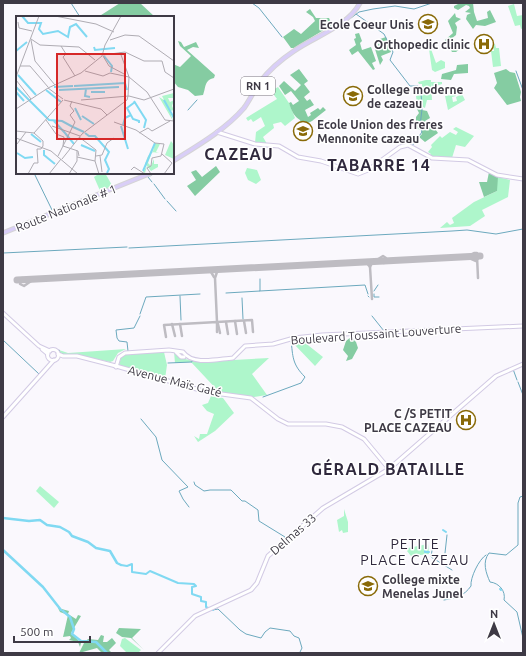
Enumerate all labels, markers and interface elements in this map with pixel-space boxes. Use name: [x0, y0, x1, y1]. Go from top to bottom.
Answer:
school or university icon: Ecole Coeur Unis: [417, 13, 439, 35]
inset map: [16, 16, 174, 174]
place label: Ecole Coeur Unis: [320, 18, 414, 31]
hospital icon: Orthopedic clinic: [473, 33, 495, 55]
place label: Orthopedic clinic: [374, 38, 470, 51]
road number: RN 1: [241, 77, 275, 95]
place label: College moderne de cazeau: [367, 83, 463, 110]
school or university icon: College moderne de cazeau: [342, 85, 364, 107]
place label: Ecole Union des freres Mennonite cazeau: [317, 118, 443, 145]
school or university icon: Ecole Union des freres Mennonite cazeau: [292, 120, 314, 142]
district label: CAZEAU: [204, 145, 274, 163]
district label: TABARRE 14: [327, 156, 431, 174]
street label: Route Nationale # 1: [14, 182, 118, 234]
street label: Boulevard Toussaint Louverture: [290, 322, 462, 346]
street label: Avenue Maïs Gaté: [127, 363, 223, 399]
place label: C /S PETIT PLACE CAZEAU: [364, 407, 452, 434]
hospital icon: C /S PETIT PLACE CAZEAU: [455, 409, 477, 431]
district label: GÉRALD BATAILLE: [311, 458, 465, 478]
street label: Delmas 33: [268, 511, 318, 557]
district label: PETITE PLACE CAZEAU: [360, 536, 470, 568]
place label: College mixte Menelas Junel: [382, 573, 464, 600]
school or university icon: College mixte Menelas Junel: [357, 575, 379, 597]
north arrow: [474, 604, 514, 644]
text: N: [490, 608, 498, 620]
scale bar: [14, 618, 90, 644]
text: 500 m: [20, 625, 53, 638]

